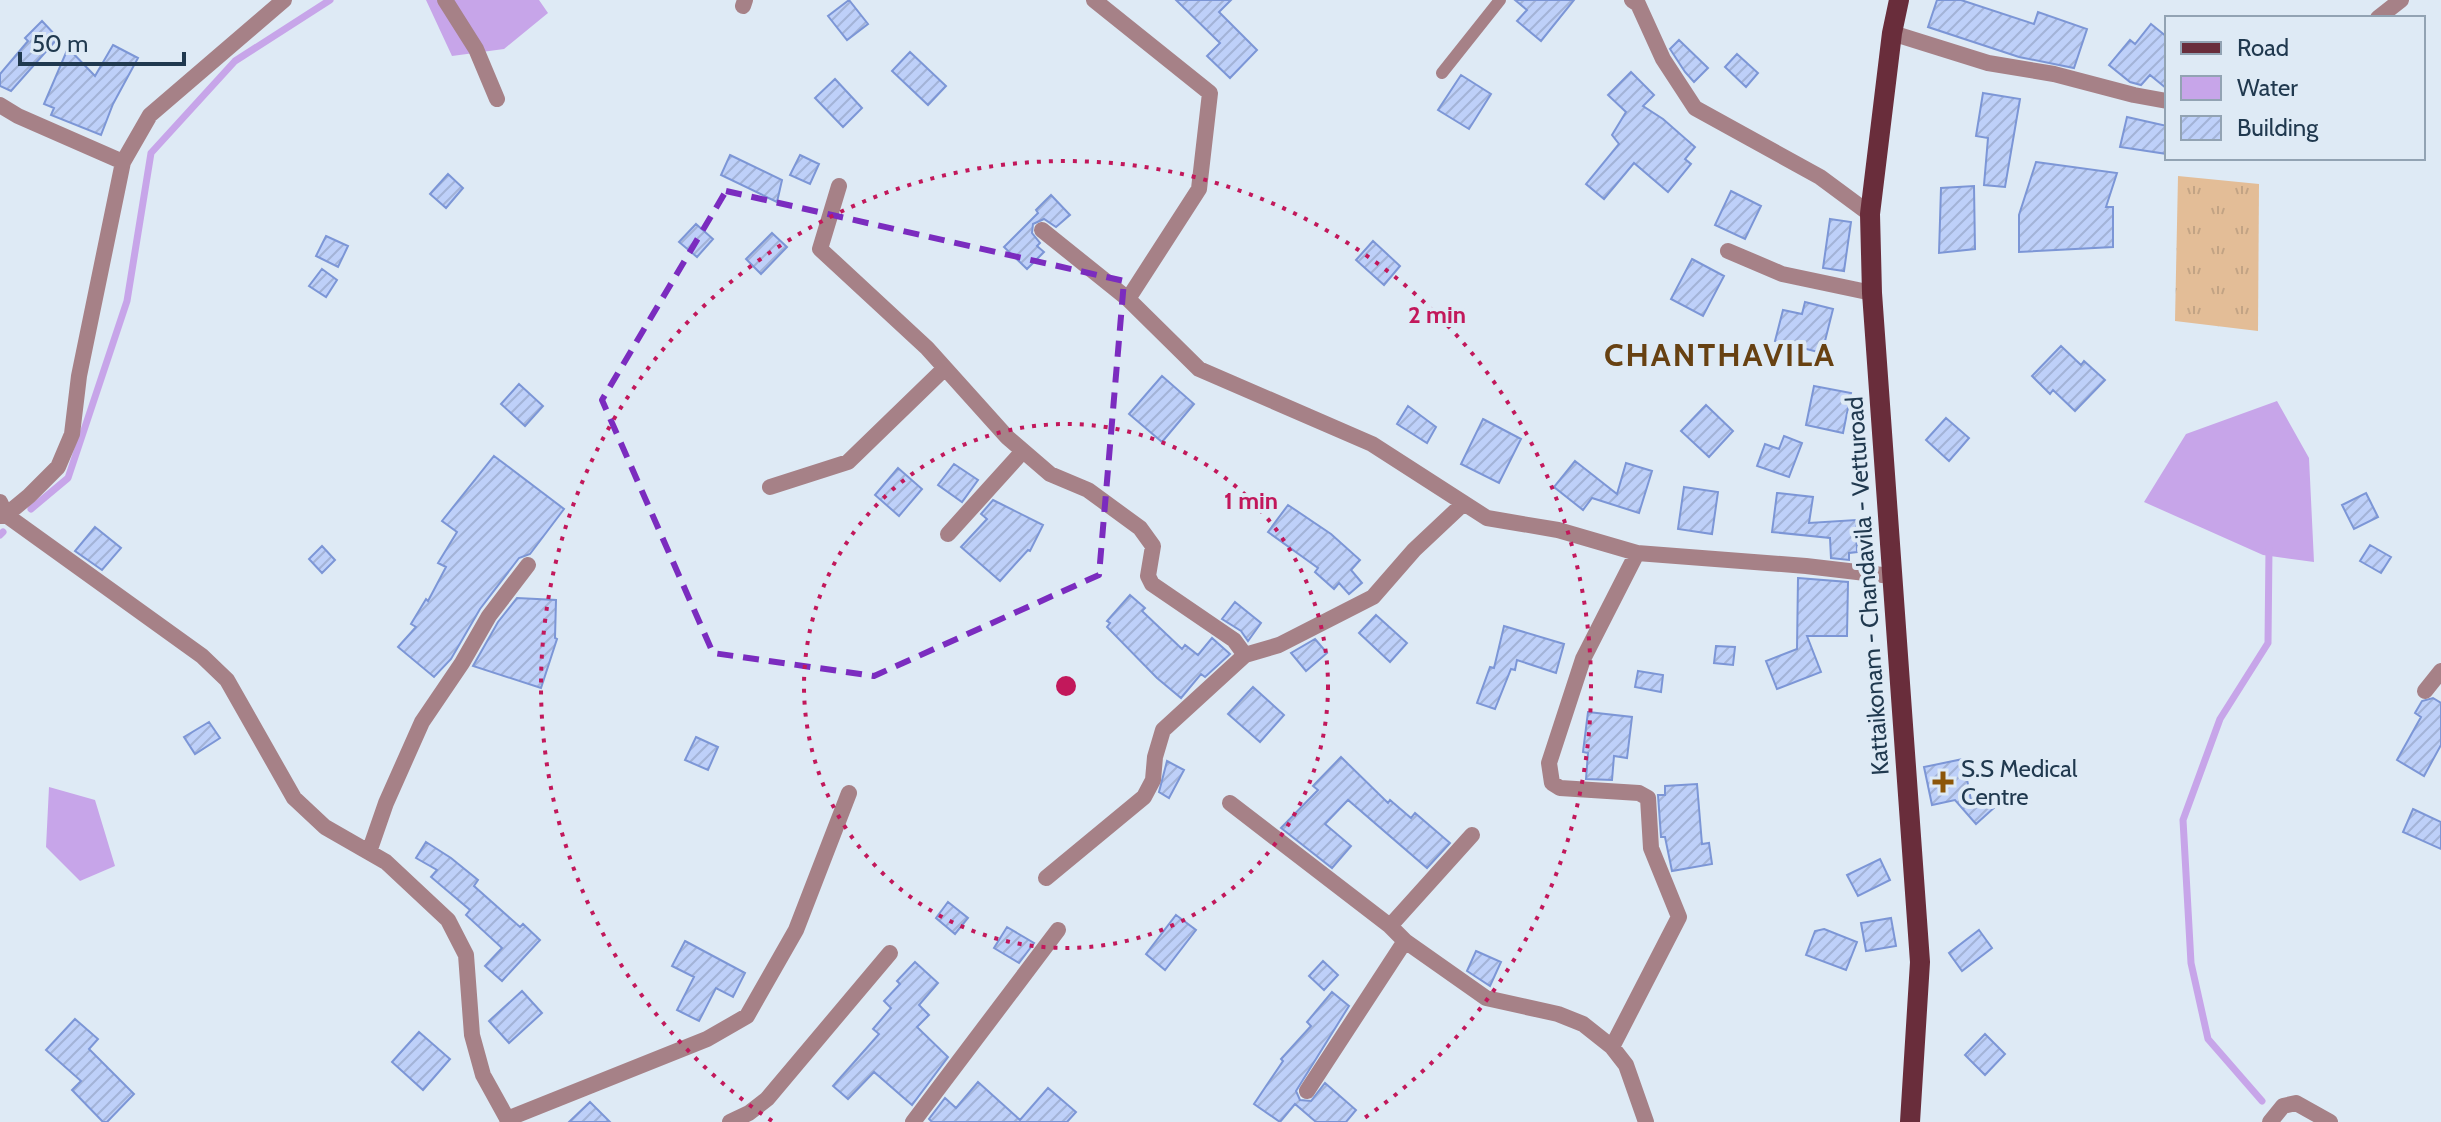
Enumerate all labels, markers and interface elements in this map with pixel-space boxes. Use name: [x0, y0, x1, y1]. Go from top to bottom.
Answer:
scale bar: [20, 16, 184, 66]
legend: [2165, 16, 2425, 160]
text: 50 m: [32, 29, 88, 58]
text: Road: [2237, 33, 2289, 62]
text: Water: [2237, 73, 2298, 102]
text: Building: [2237, 113, 2319, 142]
text: 2 min: [1408, 300, 1466, 329]
district label: CHANTHAVILA: [1604, 335, 1836, 374]
street label: Kattaikonam - Chandavila - Vetturoad: [1839, 396, 1895, 776]
text: 1 min: [1224, 486, 1278, 515]
centre of rings: [1052, 672, 1080, 700]
place label: S.S Medical Centre: [1961, 754, 2078, 811]
marker: S.S Medical Centre: [1932, 771, 1954, 793]

